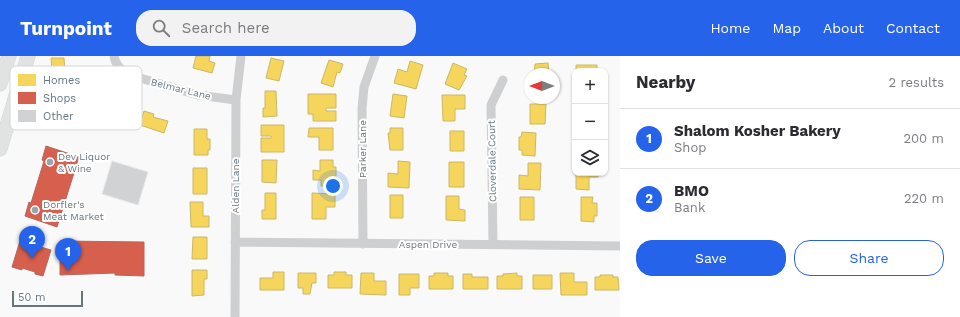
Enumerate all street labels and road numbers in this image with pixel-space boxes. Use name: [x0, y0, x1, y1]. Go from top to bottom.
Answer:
street label: Belmar Lane: [150, 76, 212, 102]
street label: Cloverdale Court: [486, 119, 498, 202]
street label: Parker Lane: [357, 120, 368, 178]
street label: Alden Lane: [230, 158, 241, 213]
street label: Aspen Drive: [399, 239, 457, 250]

